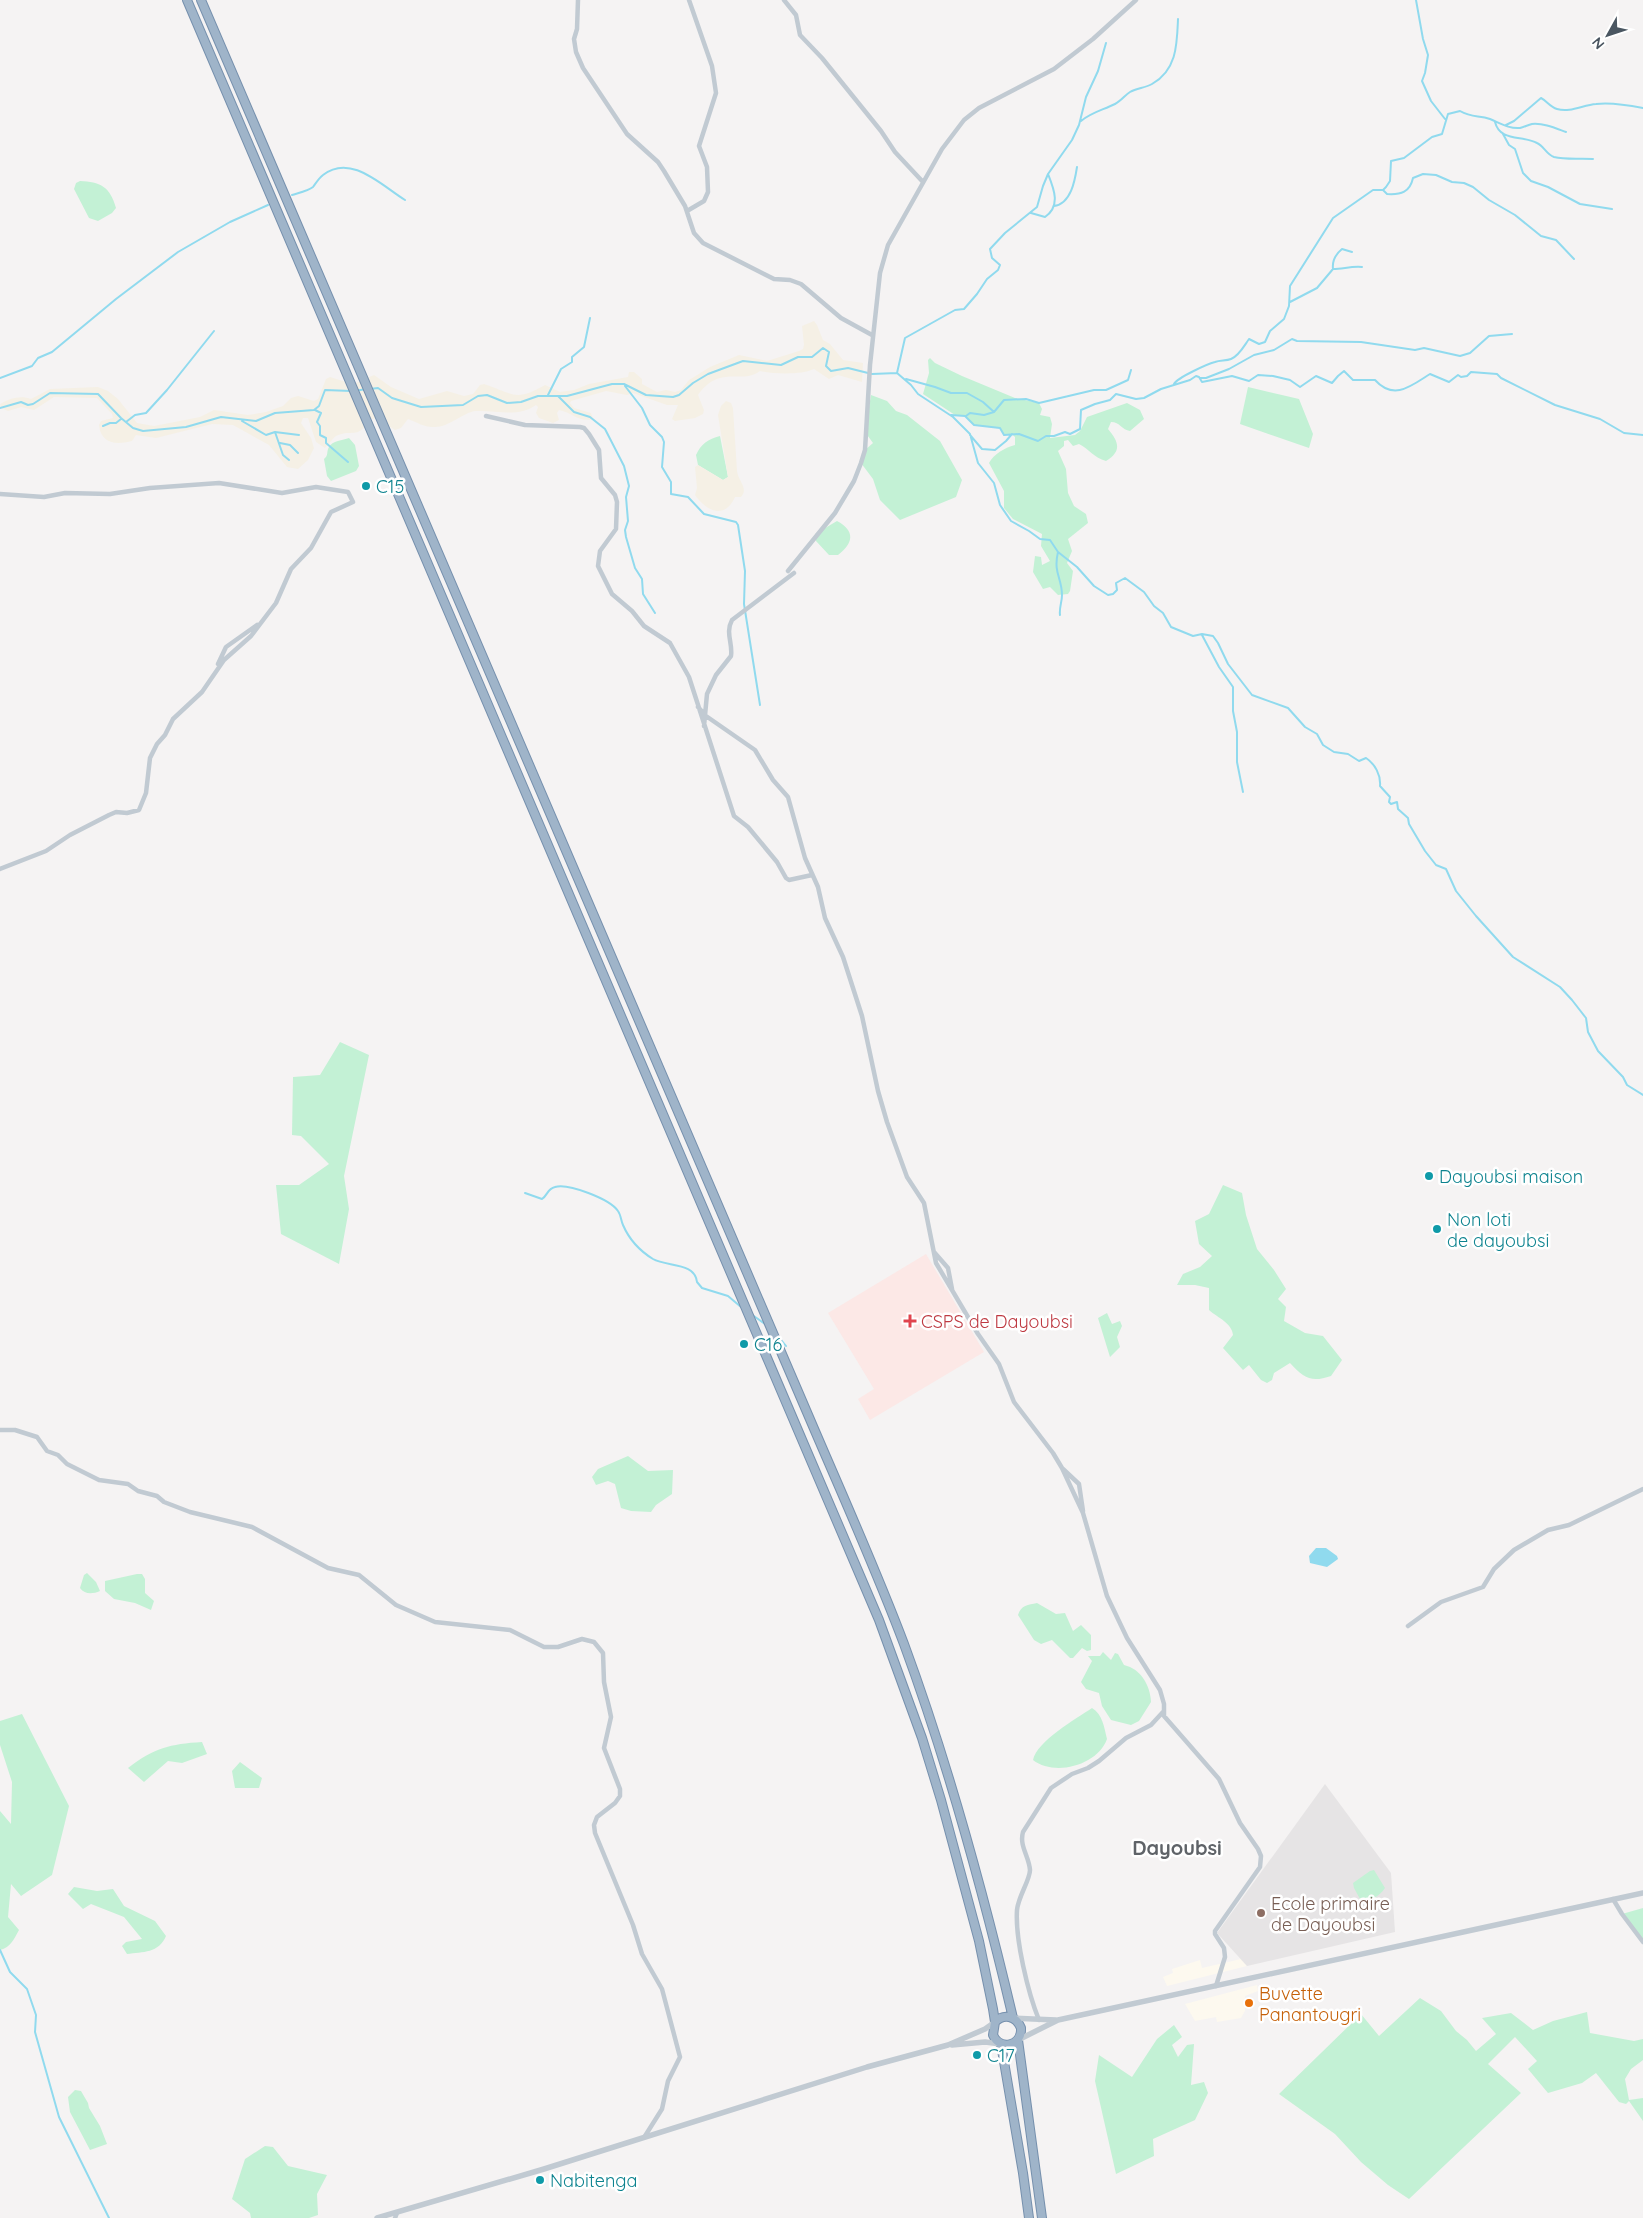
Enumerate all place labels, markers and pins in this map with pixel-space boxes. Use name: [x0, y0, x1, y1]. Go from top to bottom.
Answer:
place label: C15: [376, 475, 404, 498]
marker: C15: [360, 480, 372, 492]
place label: Dayoubsi maison: [1439, 1165, 1583, 1188]
marker: Dayoubsi maison: [1423, 1170, 1435, 1182]
place label: Non loti de dayoubsi: [1447, 1208, 1549, 1252]
marker: Non loti de dayoubsi: [1431, 1223, 1443, 1235]
place label: CSPS de Dayoubsi: [921, 1310, 1073, 1333]
marker: CSPS de Dayoubsi: [903, 1314, 917, 1328]
place label: C16: [754, 1333, 782, 1356]
marker: C16: [738, 1338, 750, 1350]
place label: Ecole primaire de Dayoubsi: [1271, 1892, 1390, 1936]
marker: Ecole primaire de Dayoubsi: [1255, 1907, 1267, 1919]
place label: Buvette Panantougri: [1259, 1982, 1361, 2026]
marker: Buvette Panantougri: [1243, 1997, 1255, 2009]
place label: C17: [987, 2044, 1015, 2067]
marker: C17: [971, 2049, 983, 2061]
place label: Nabitenga: [550, 2169, 637, 2192]
marker: Nabitenga: [534, 2174, 546, 2186]

